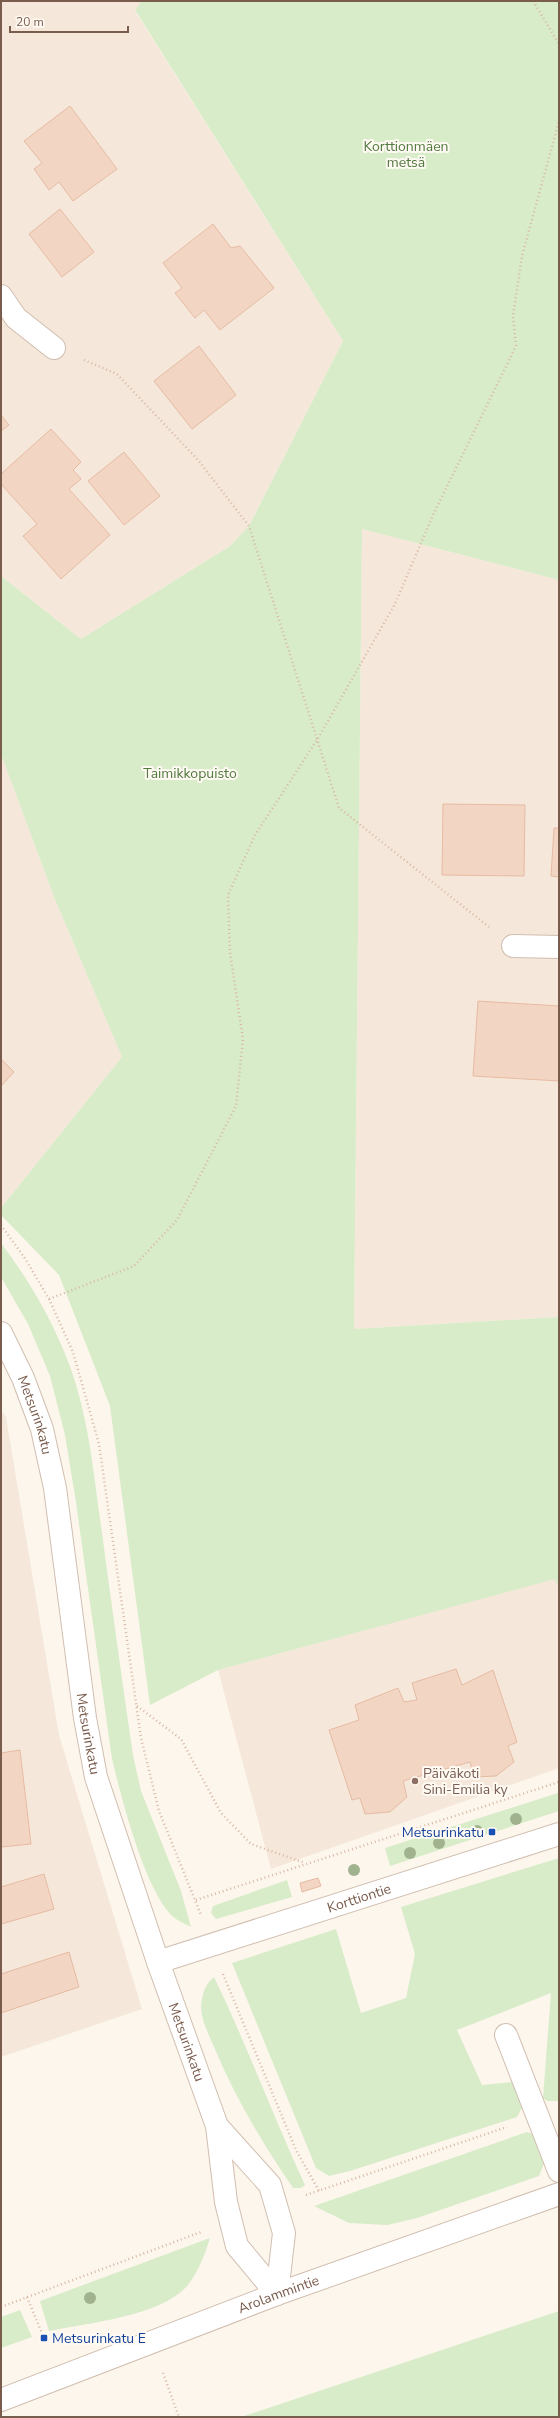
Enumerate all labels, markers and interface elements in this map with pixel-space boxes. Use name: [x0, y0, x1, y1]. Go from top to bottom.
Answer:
scale bar: [10, 8, 128, 34]
text: 20 m: [16, 14, 44, 30]
park label: Korttionmäen metsä: [363, 137, 449, 172]
park label: Taimikkopuisto: [143, 764, 237, 783]
street label: Metsurinkatu: [13, 1373, 57, 1456]
street label: Metsurinkatu: [72, 1692, 105, 1776]
place label: Päiväkoti Sini-Emilia ky: [423, 1764, 509, 1799]
marker: Päiväkoti Sini-Emilia ky: [410, 1776, 420, 1786]
place label: Metsurinkatu: [402, 1823, 484, 1842]
marker: Metsurinkatu: [487, 1827, 497, 1837]
street label: Korttiontie: [325, 1879, 393, 1917]
street label: Metsurinkatu: [164, 2000, 210, 2084]
street label: Arolammintie: [235, 2270, 322, 2318]
place label: Metsurinkatu E: [52, 2329, 146, 2348]
marker: Metsurinkatu E: [39, 2333, 49, 2343]

